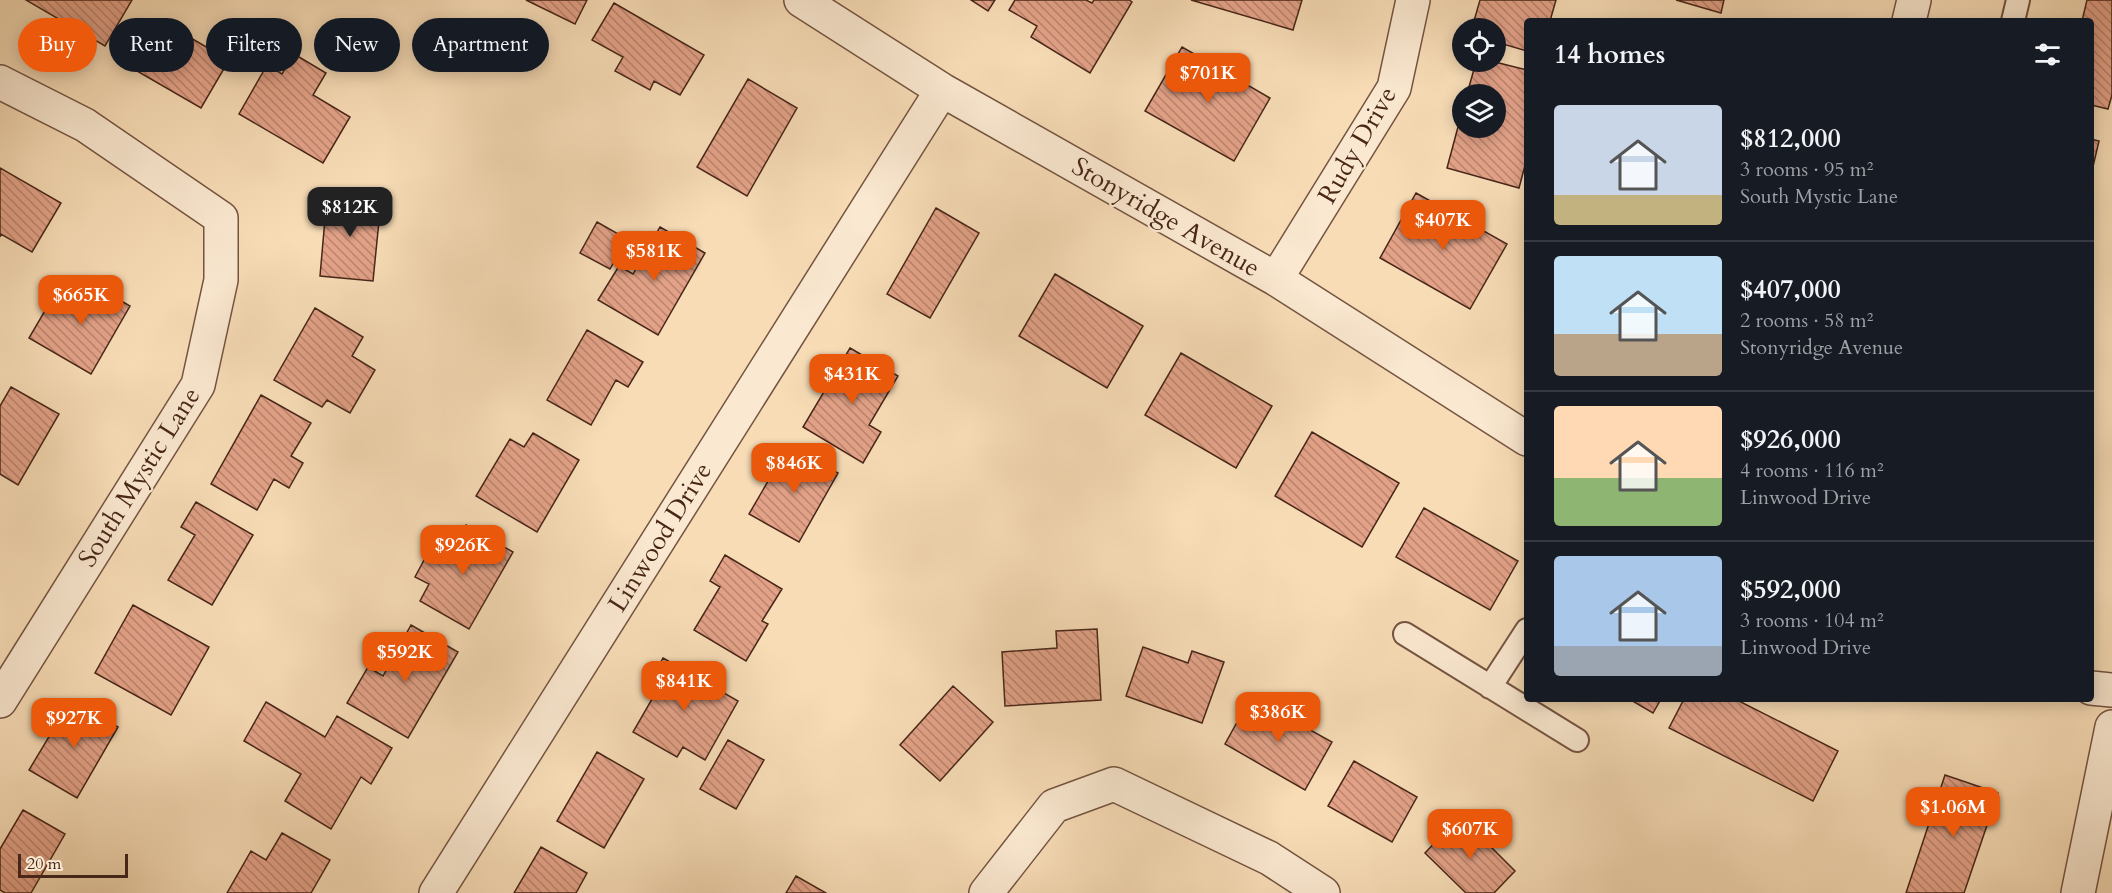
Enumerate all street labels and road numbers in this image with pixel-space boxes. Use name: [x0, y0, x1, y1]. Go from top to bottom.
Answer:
street label: Rudy Drive: [1309, 80, 1405, 210]
street label: Stonyridge Avenue: [1065, 149, 1267, 285]
street label: South Mystic Lane: [70, 381, 208, 573]
street label: Linwood Drive: [600, 455, 720, 619]

